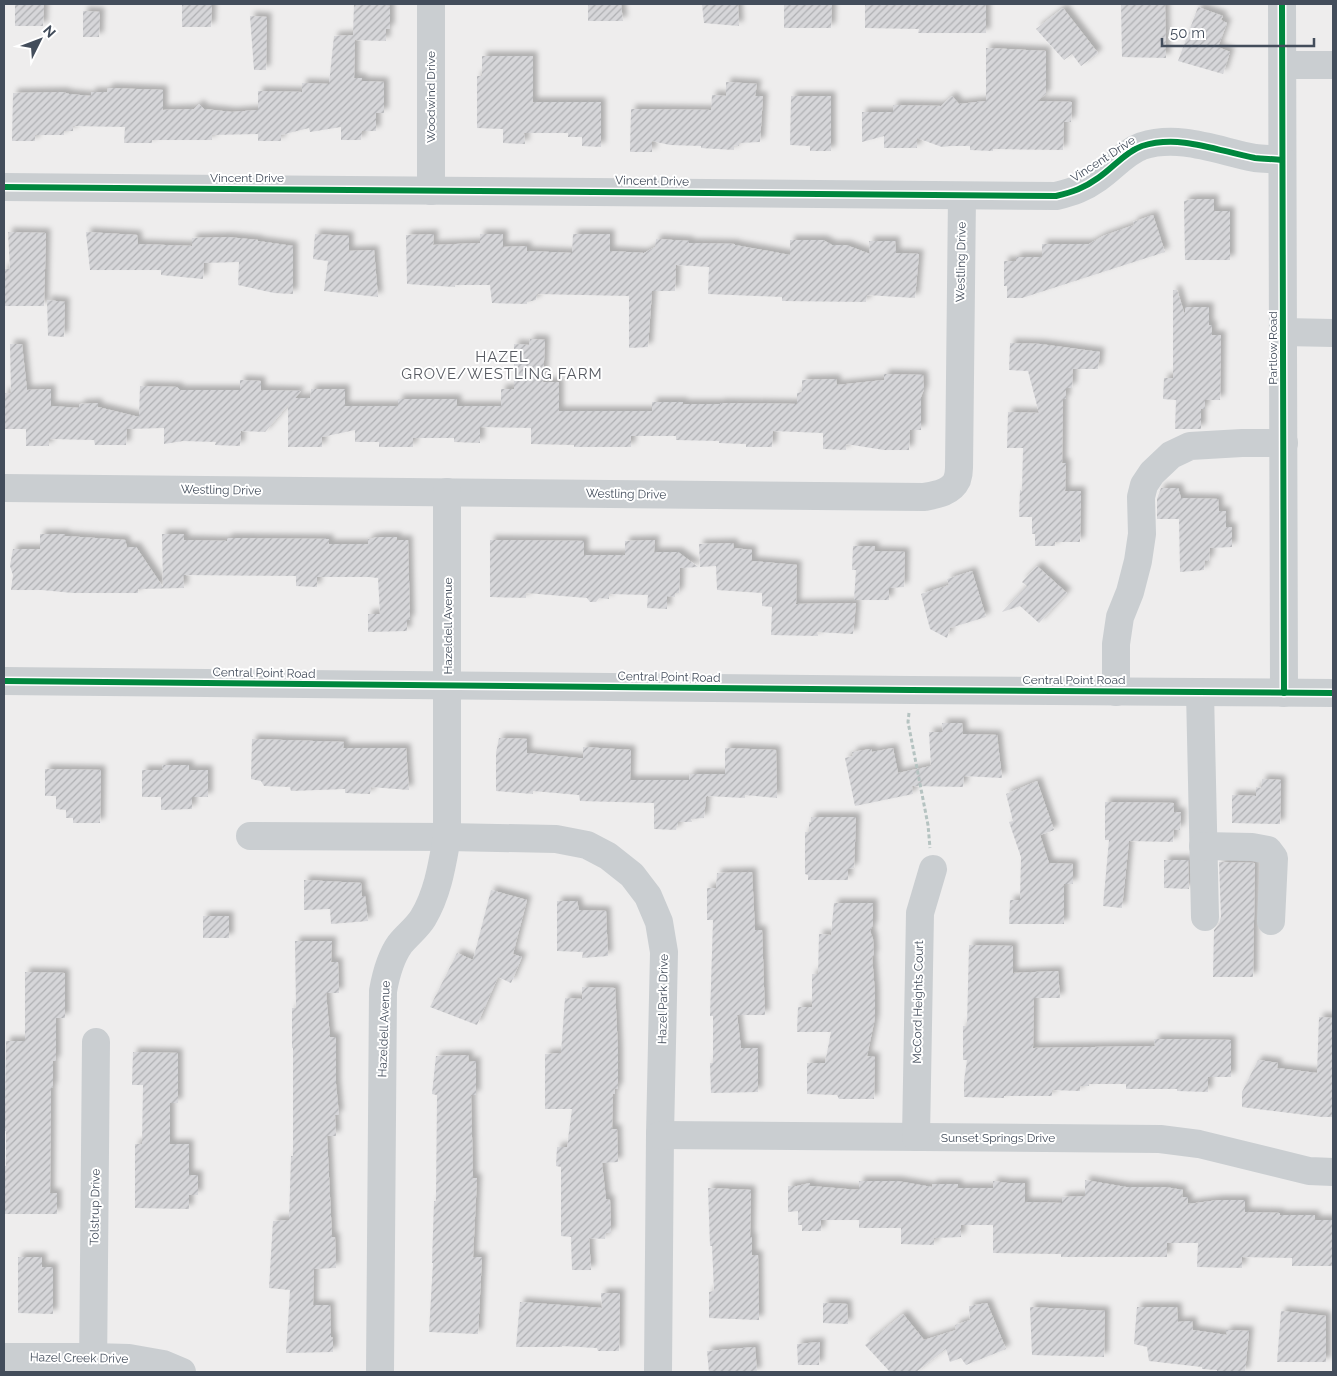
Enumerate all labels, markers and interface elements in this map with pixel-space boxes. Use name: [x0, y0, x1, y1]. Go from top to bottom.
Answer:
north arrow: [15, 15, 65, 65]
scale bar: [1162, 15, 1314, 47]
text: N: [40, 22, 59, 41]
text: 50 m: [1170, 24, 1205, 42]
street label: Woodwind Drive: [424, 51, 438, 143]
street label: Vincent Drive: [1068, 133, 1138, 185]
street label: Vincent Drive: [210, 171, 284, 185]
street label: Vincent Drive: [615, 173, 689, 189]
street label: Westling Drive: [953, 222, 969, 302]
street label: Partlow Road: [1266, 311, 1280, 385]
district label: HAZEL GROVE/WESTLING FARM: [401, 348, 603, 383]
street label: Westling Drive: [181, 482, 261, 498]
street label: Westling Drive: [586, 486, 666, 502]
street label: Hazeldell Avenue: [441, 578, 455, 674]
street label: Central Point Road: [212, 665, 316, 681]
street label: Central Point Road: [617, 669, 721, 685]
street label: Central Point Road: [1023, 673, 1125, 687]
street label: McCord Heights Court: [910, 940, 926, 1064]
street label: Hazel Park Drive: [655, 954, 671, 1044]
street label: Hazeldell Avenue: [375, 980, 393, 1078]
street label: Sunset Springs Drive: [941, 1131, 1055, 1145]
street label: Tolstrup Drive: [87, 1169, 103, 1245]
street label: Hazel Creek Drive: [30, 1350, 128, 1366]

